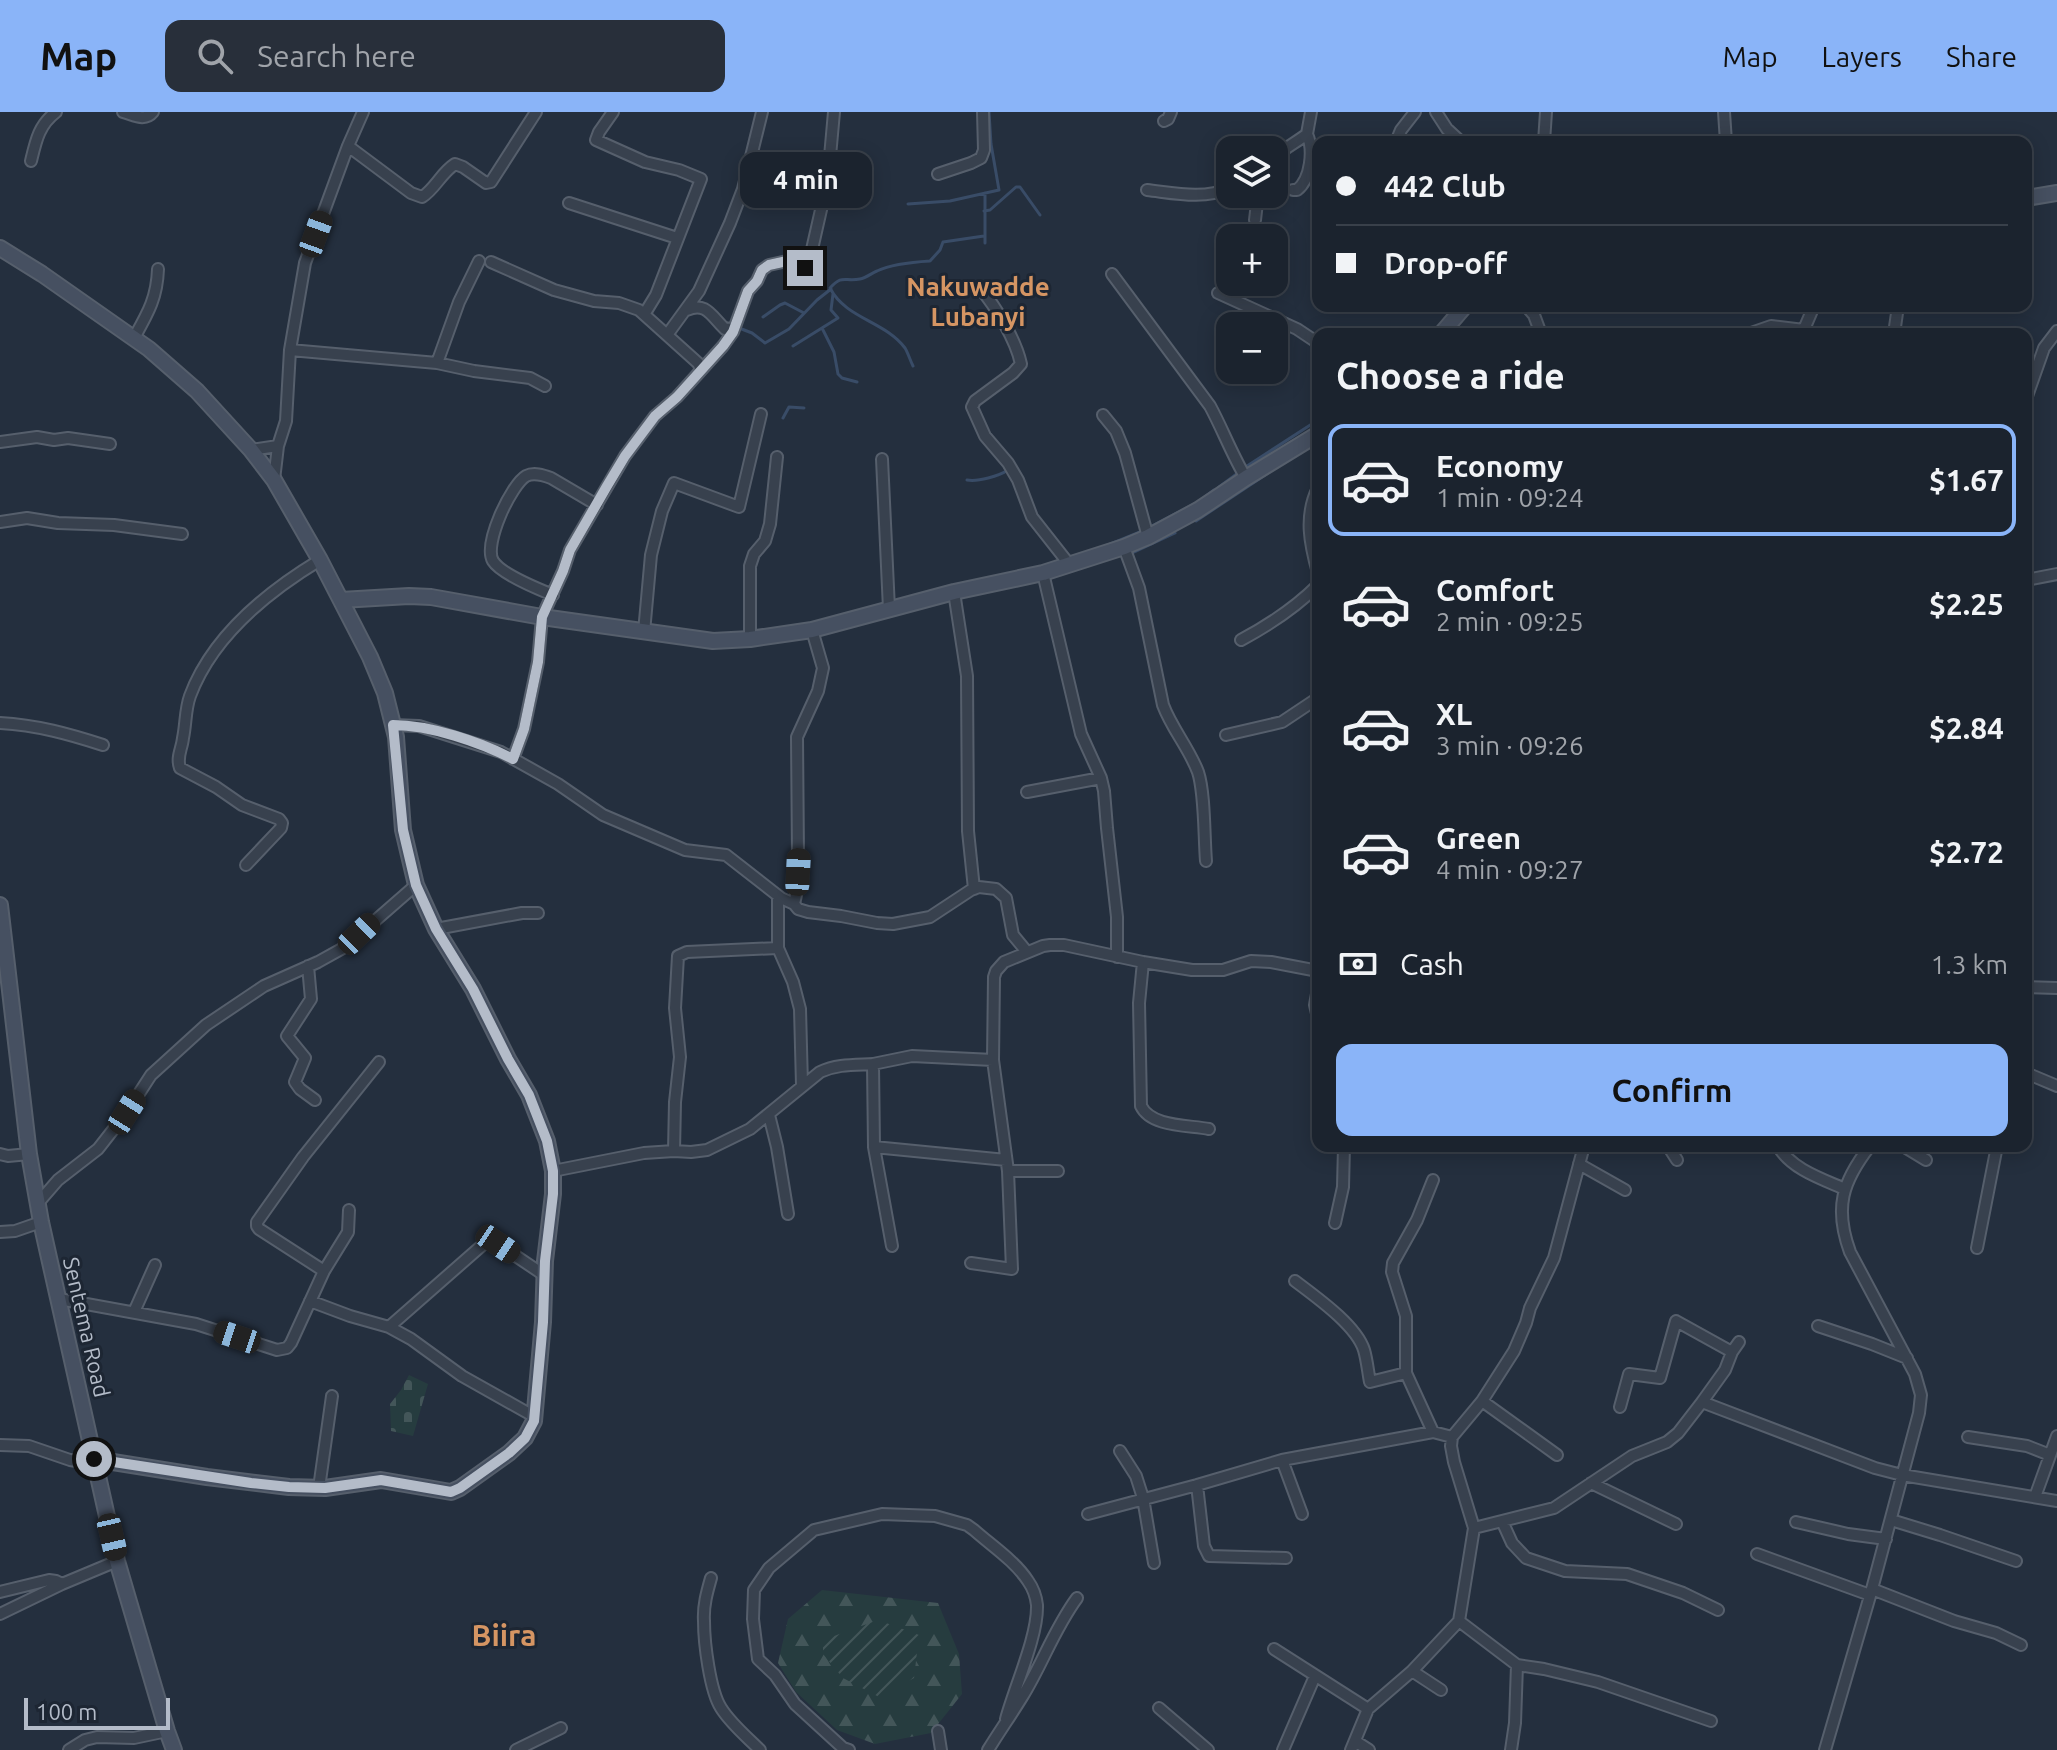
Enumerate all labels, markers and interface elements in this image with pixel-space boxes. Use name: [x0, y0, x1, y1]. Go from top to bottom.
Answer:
search box: [165, 20, 725, 92]
icon: search: [193, 34, 237, 78]
text: Map: [40, 35, 117, 77]
text: Search here: [257, 39, 416, 73]
text: Map: [1722, 41, 1778, 72]
text: Layers: [1822, 41, 1902, 72]
text: Share: [1946, 41, 2017, 72]
map controls: [1216, 136, 1288, 384]
button: layers: [1216, 136, 1288, 208]
callout: 4 min: [739, 152, 871, 208]
text: 4 min: [773, 165, 839, 194]
text: 442 Club: [1384, 169, 1506, 203]
car: [297, 207, 335, 261]
button: +: [1216, 224, 1288, 296]
text: Drop-off: [1384, 246, 1507, 280]
route end: [787, 250, 823, 286]
district label: Nakuwadde Lubanyi: [906, 272, 1050, 331]
button: −: [1216, 312, 1288, 384]
text: Choose a ride: [1336, 355, 1565, 396]
icon: car: [1340, 444, 1412, 516]
text: Economy: [1436, 449, 1563, 483]
text: $1.67: [1929, 463, 2004, 497]
text: 1 min · 09:24: [1436, 483, 1584, 512]
icon: car: [1340, 568, 1412, 640]
text: Comfort: [1436, 573, 1554, 607]
text: $2.25: [1929, 587, 2004, 621]
text: 2 min · 09:25: [1436, 607, 1584, 636]
icon: car: [1340, 692, 1412, 764]
text: XL: [1436, 697, 1472, 731]
text: $2.84: [1929, 711, 2004, 745]
text: 3 min · 09:26: [1436, 731, 1584, 760]
icon: car: [1340, 816, 1412, 888]
text: Green: [1436, 821, 1521, 855]
text: $2.72: [1929, 835, 2004, 869]
car: [785, 847, 811, 897]
text: 4 min · 09:27: [1436, 855, 1584, 884]
car: [333, 909, 385, 959]
icon: cash: [1336, 942, 1380, 986]
text: Cash: [1400, 947, 1464, 981]
text: 1.3 km: [1931, 950, 2008, 979]
button: Confirm: [1336, 1044, 2008, 1136]
car: [104, 1085, 150, 1139]
car: [471, 1221, 525, 1267]
street label: Sentema Road: [59, 1255, 115, 1399]
car: [210, 1318, 264, 1356]
route start: [76, 1441, 112, 1477]
car: [95, 1511, 129, 1563]
district label: Biira: [472, 1618, 536, 1652]
scale bar: [24, 1694, 170, 1730]
text: 100 m: [36, 1699, 97, 1724]

